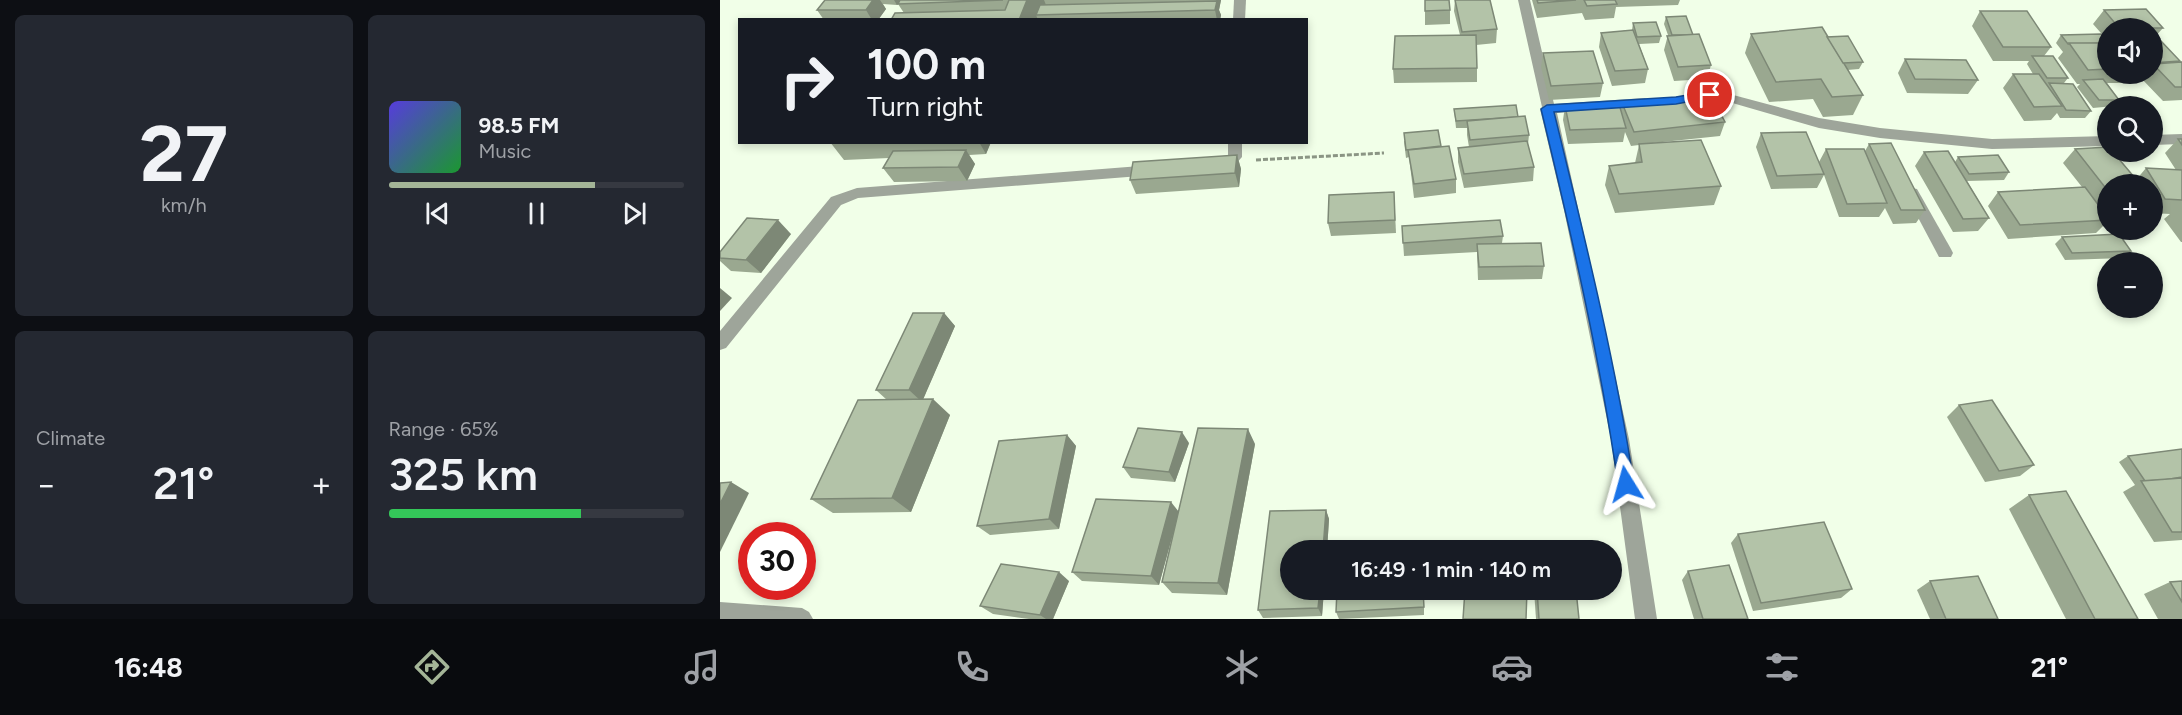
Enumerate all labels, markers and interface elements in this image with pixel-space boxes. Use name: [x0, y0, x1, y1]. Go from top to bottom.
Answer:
map controls: [2097, 18, 2163, 318]
button: sound: [2097, 18, 2163, 84]
text: 100 m: [867, 39, 986, 90]
icon: right: [768, 42, 846, 120]
pin: [1684, 69, 1735, 120]
icon: arrive: [1693, 78, 1726, 111]
text: Turn right: [867, 90, 983, 123]
button: search: [2097, 96, 2163, 162]
text: 27: [139, 107, 228, 201]
text: 98.5 FM: [479, 112, 559, 139]
text: Music: [479, 139, 531, 163]
button: +: [2097, 174, 2163, 240]
text: km/h: [161, 193, 207, 217]
icon: previous: [421, 197, 454, 230]
icon: pause: [520, 197, 553, 230]
icon: next: [618, 197, 651, 230]
button: −: [2097, 252, 2163, 318]
text: Range · 65%: [389, 417, 499, 441]
text: Climate: [36, 426, 105, 450]
text: 325 km: [389, 447, 538, 501]
position arrow: [1594, 452, 1658, 516]
text: 21°: [153, 456, 214, 510]
text: −: [36, 465, 57, 504]
text: +: [311, 465, 331, 504]
speed limit sign: 30: [738, 522, 816, 600]
text: 16:49 · 1 min · 140 m: [1351, 556, 1551, 583]
icon: directions: [411, 646, 453, 688]
icon: music: [681, 646, 723, 688]
icon: phone: [951, 646, 993, 688]
icon: climate: [1221, 646, 1263, 688]
icon: car: [1491, 646, 1533, 688]
icon: filters: [1761, 646, 1803, 688]
text: 16:48: [114, 651, 183, 684]
text: 21°: [2031, 651, 2068, 684]

